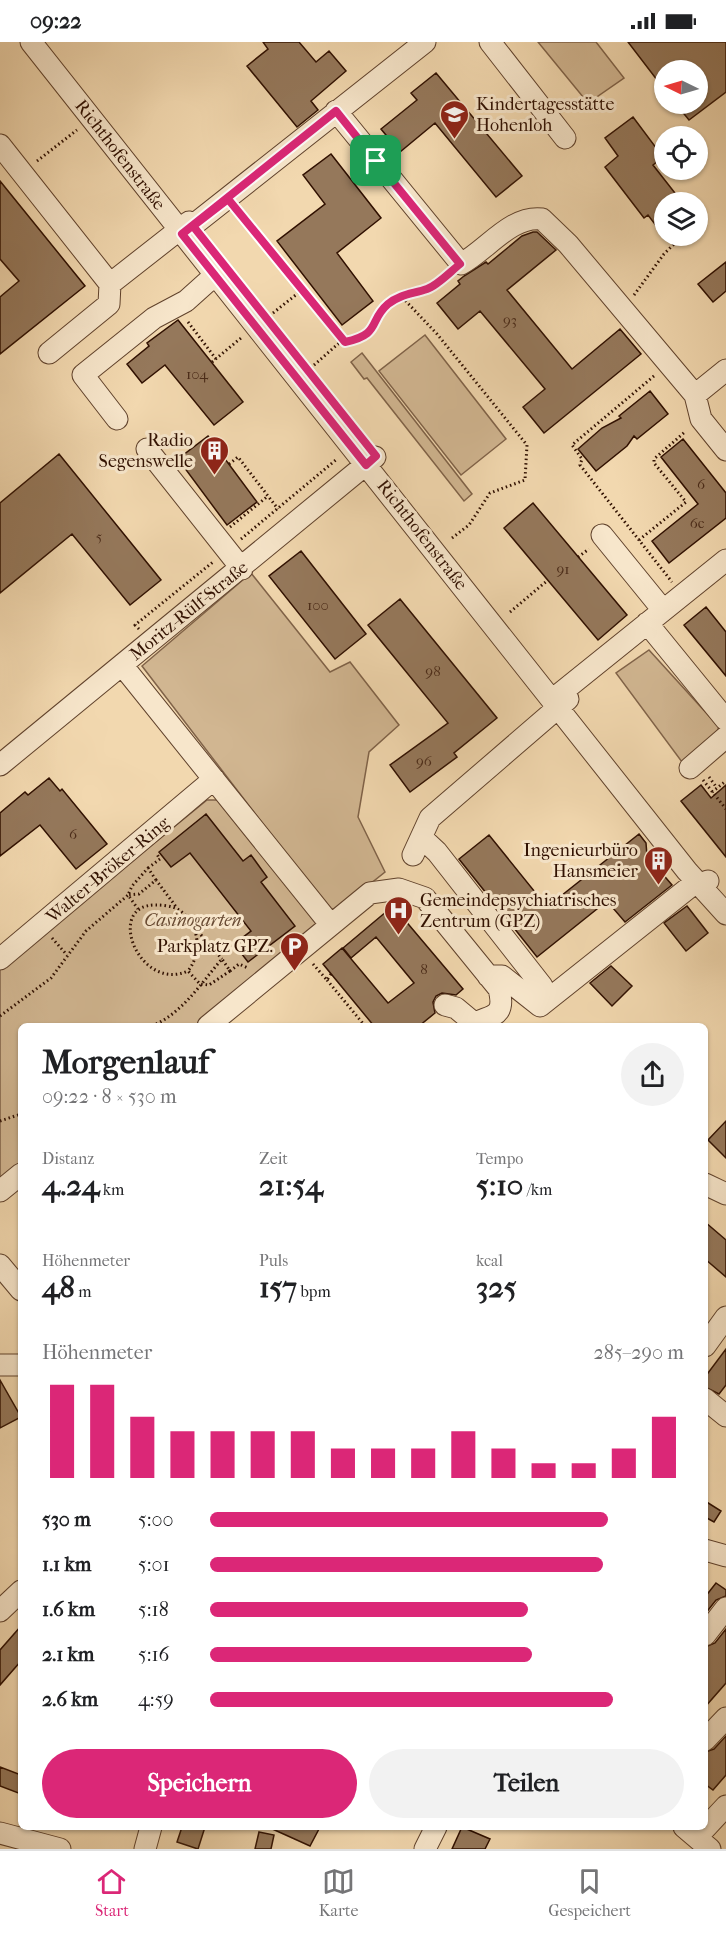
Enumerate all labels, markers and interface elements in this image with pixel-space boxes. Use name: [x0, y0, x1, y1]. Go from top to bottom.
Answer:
text: 09:22: [30, 8, 82, 34]
north arrow: [654, 60, 708, 114]
map controls: [654, 60, 708, 246]
place label: Kindertagesstätte Hohenloh: [476, 94, 614, 136]
street label: Richthofenstraße: [70, 96, 170, 214]
school or university icon: Kindertagesstätte Hohenloh: [439, 98, 471, 140]
button: locate: [654, 126, 708, 180]
pin: [350, 135, 401, 186]
icon: arrive: [359, 144, 392, 177]
button: layers: [654, 192, 708, 246]
house number: 93: [503, 311, 517, 329]
house number: 104: [186, 365, 209, 383]
place label: Radio Segenswelle: [99, 430, 193, 472]
building icon: Radio Segenswelle: [198, 434, 230, 476]
house number: 6: [697, 475, 706, 493]
street label: Richthofenstraße: [372, 476, 472, 594]
house number: 6c: [690, 514, 705, 532]
house number: 5: [96, 527, 102, 545]
street label: Moritz-Rülf-Straße: [126, 557, 252, 665]
house number: 91: [556, 560, 570, 578]
house number: 100: [307, 596, 329, 614]
house number: 98: [425, 662, 441, 680]
house number: 96: [416, 752, 433, 770]
street label: Walter-Bröker-Ring: [41, 812, 174, 928]
house number: 6: [69, 825, 78, 843]
place label: Ingenieurbüro Hansmeier: [524, 840, 638, 882]
building icon: Ingenieurbüro Hansmeier: [643, 844, 675, 886]
place label: Gemeindepsychiatrisches Zentrum (GPZ): [420, 890, 617, 932]
hospital icon: Gemeindepsychiatrisches Zentrum (GPZ): [383, 894, 415, 936]
park label: Casinogarten: [144, 910, 242, 931]
parking icon: Parkplatz GPZ.: [278, 930, 310, 972]
place label: Parkplatz GPZ.: [157, 936, 273, 957]
house number: 8: [420, 960, 428, 978]
text: Morgenlauf: [42, 1043, 209, 1082]
button: share: [621, 1043, 684, 1106]
text: 09:22 · 8 × 530 m: [42, 1085, 177, 1108]
text: Distanz: [42, 1149, 94, 1168]
text: Zeit: [259, 1149, 288, 1168]
text: Tempo: [476, 1149, 523, 1168]
text: 4.24: [42, 1168, 99, 1203]
text: 21:54: [259, 1168, 323, 1203]
text: 5:10: [476, 1168, 523, 1203]
text: km: [99, 1180, 124, 1199]
text: /km: [523, 1180, 552, 1199]
text: Höhenmeter: [42, 1251, 130, 1270]
text: Puls: [259, 1251, 288, 1270]
text: kcal: [476, 1251, 503, 1270]
text: 48: [42, 1270, 75, 1305]
text: 157: [259, 1270, 297, 1305]
text: 325: [476, 1270, 517, 1305]
text: m: [75, 1282, 92, 1301]
text: bpm: [297, 1282, 331, 1301]
text: Höhenmeter: [42, 1341, 152, 1364]
text: 285–290 m: [594, 1341, 684, 1364]
text: 530 m: [42, 1508, 91, 1531]
text: 5:00: [138, 1508, 174, 1531]
text: 1.1 km: [42, 1553, 91, 1576]
text: 5:01: [138, 1553, 170, 1576]
text: 1.6 km: [42, 1598, 95, 1621]
text: 5:18: [138, 1598, 169, 1621]
text: 2.1 km: [42, 1643, 95, 1666]
text: 5:16: [138, 1643, 169, 1666]
text: 2.6 km: [42, 1688, 98, 1711]
text: 4:59: [138, 1688, 174, 1711]
button: Speichern: [42, 1749, 357, 1818]
button: Teilen: [369, 1749, 684, 1818]
tab: Start: [95, 1865, 129, 1920]
tab: Karte: [319, 1865, 358, 1920]
tab: Gespeichert: [548, 1865, 631, 1920]

